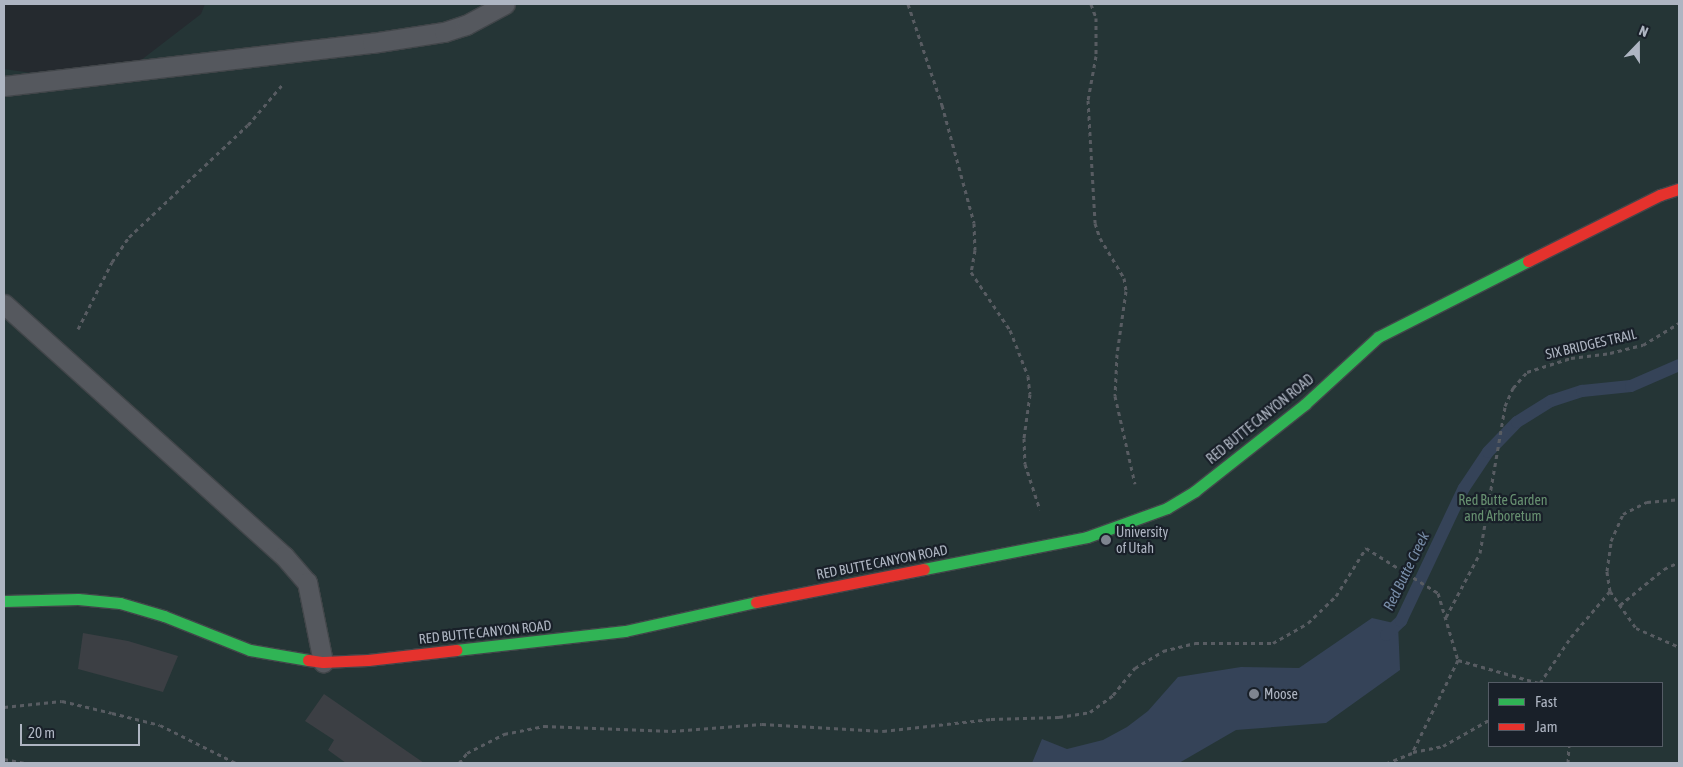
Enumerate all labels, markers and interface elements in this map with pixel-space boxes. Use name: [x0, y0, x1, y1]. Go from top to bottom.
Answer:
north arrow: [1613, 20, 1663, 70]
text: N: [1637, 22, 1650, 40]
street label: SIX BRIDGES TRAIL: [1544, 325, 1638, 363]
street label: RED BUTTE CANYON ROAD: [1203, 371, 1317, 467]
park label: Red Butte Garden and Arboretum: [1458, 492, 1548, 524]
place label: University of Utah: [1116, 524, 1168, 556]
water label: Red Butte Creek: [1379, 529, 1433, 613]
marker: University of Utah: [1100, 534, 1112, 546]
street label: RED BUTTE CANYON ROAD: [815, 541, 949, 583]
street label: RED BUTTE CANYON ROAD: [418, 617, 552, 647]
legend: [1488, 682, 1663, 747]
place label: Moose: [1264, 686, 1298, 702]
marker: Moose: [1248, 688, 1260, 700]
text: Fast: [1535, 693, 1557, 710]
scale bar: [22, 714, 142, 746]
text: Jam: [1535, 718, 1558, 735]
text: 20 m: [28, 724, 55, 741]

